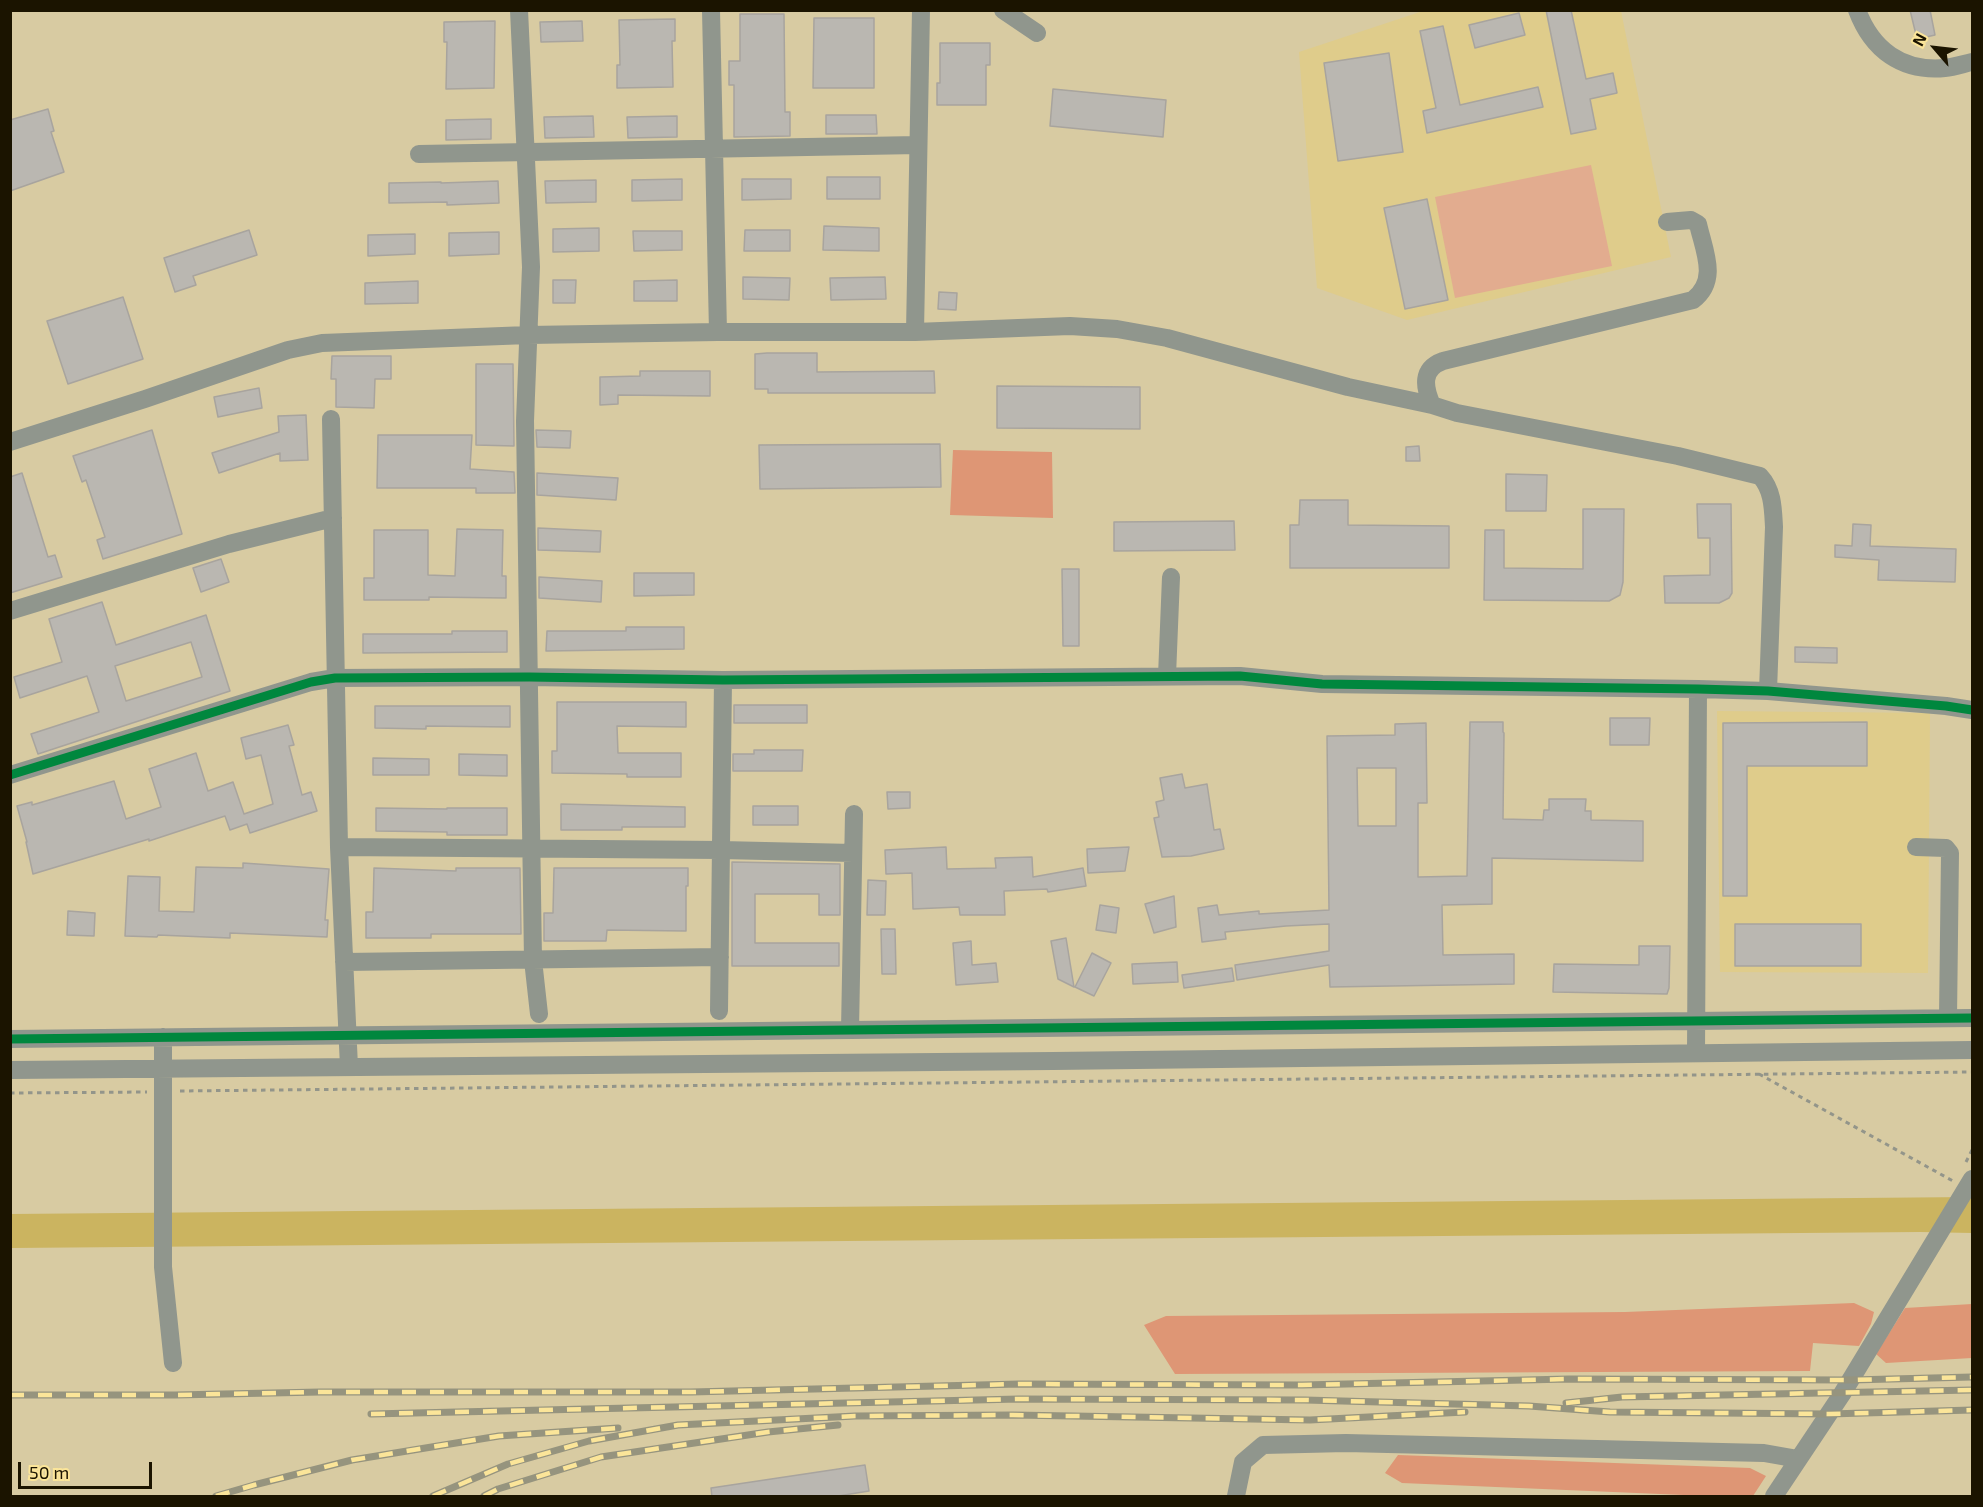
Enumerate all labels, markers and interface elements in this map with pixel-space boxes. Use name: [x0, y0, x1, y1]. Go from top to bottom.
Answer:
north arrow: [1905, 18, 1965, 78]
text: N: [1908, 30, 1930, 49]
scale bar: [21, 1450, 154, 1488]
text: 50 m: [29, 1461, 69, 1483]

